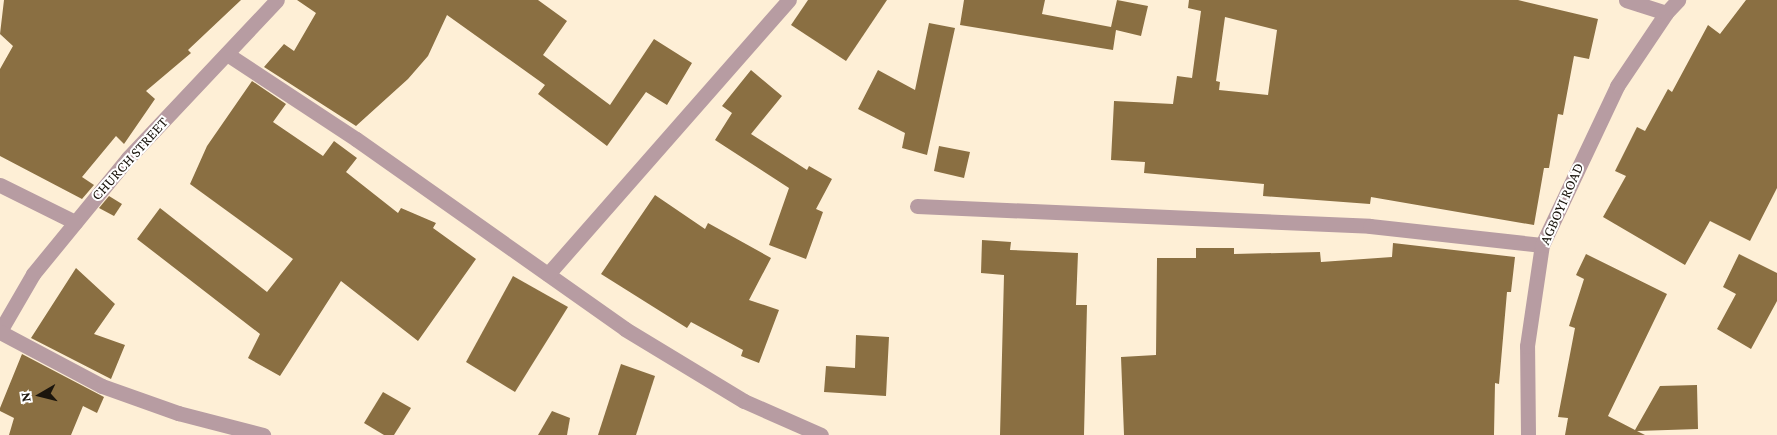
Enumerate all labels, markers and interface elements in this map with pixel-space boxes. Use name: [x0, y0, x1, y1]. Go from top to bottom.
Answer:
street label: CHURCH STREET: [88, 114, 172, 204]
street label: AGBOYI ROAD: [1536, 160, 1588, 248]
north arrow: [15, 370, 65, 420]
text: N: [17, 391, 34, 403]

